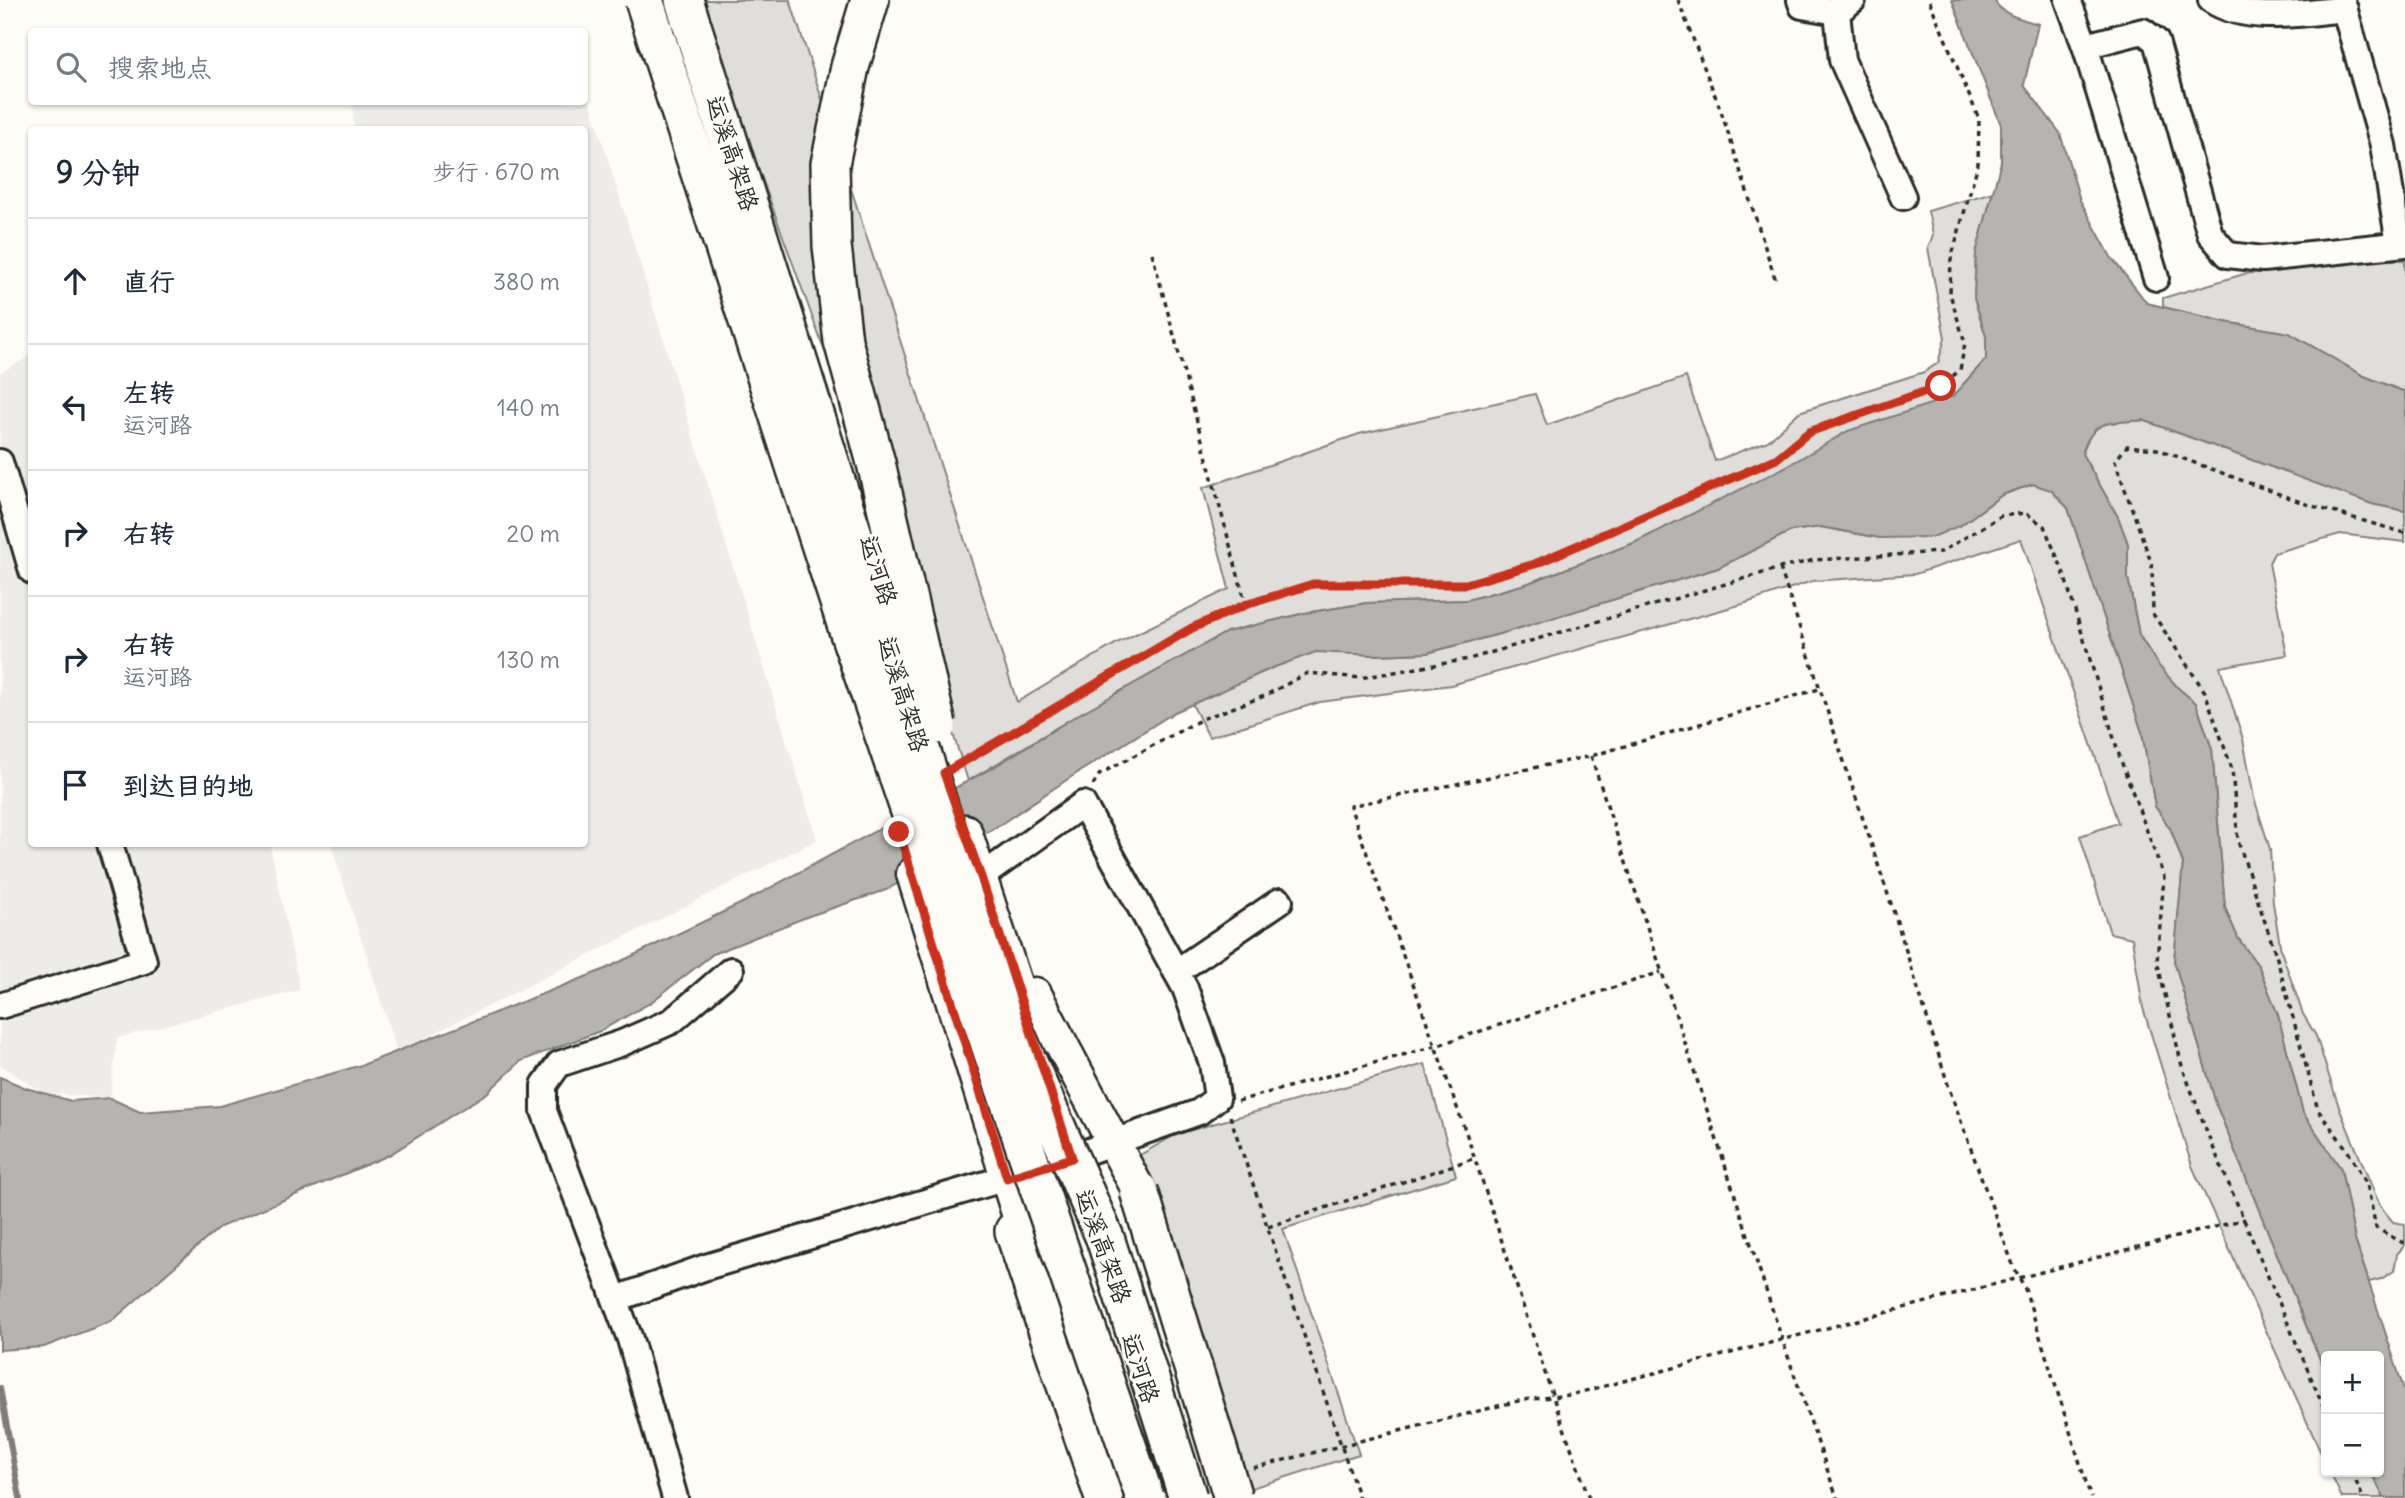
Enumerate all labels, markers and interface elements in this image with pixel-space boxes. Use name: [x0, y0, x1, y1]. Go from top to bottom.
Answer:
search box: [28, 28, 588, 105]
icon: search: [52, 48, 90, 86]
text: 搜索地点: [108, 51, 212, 84]
street label: 运溪高架路: [700, 91, 766, 215]
text: 9 分钟: [56, 153, 140, 191]
text: 步行 · 670 m: [433, 157, 560, 186]
icon: ahead: [56, 262, 94, 300]
text: 直行: [123, 265, 175, 298]
text: 380 m: [493, 267, 560, 296]
route start: [1925, 370, 1956, 401]
text: 左转: [123, 376, 175, 409]
icon: left: [56, 388, 94, 426]
text: 140 m: [497, 393, 560, 422]
text: 运河路: [123, 410, 192, 439]
icon: right: [56, 514, 94, 552]
text: 右转: [123, 517, 175, 550]
text: 20 m: [507, 519, 560, 548]
street label: 运河路: [854, 531, 904, 609]
text: 右转: [123, 628, 175, 661]
street label: 运溪高架路: [872, 632, 936, 756]
icon: right: [56, 640, 94, 678]
text: 130 m: [497, 645, 560, 674]
text: 运河路: [123, 662, 192, 691]
icon: arrive: [56, 766, 94, 804]
text: 到达目的地: [123, 769, 253, 802]
route end: [883, 816, 914, 847]
street label: 运溪高架路: [1069, 1184, 1139, 1308]
street label: 运河路: [1116, 1329, 1166, 1407]
map controls: [2321, 1351, 2384, 1477]
button: +: [2321, 1351, 2384, 1414]
button: −: [2321, 1414, 2384, 1477]

